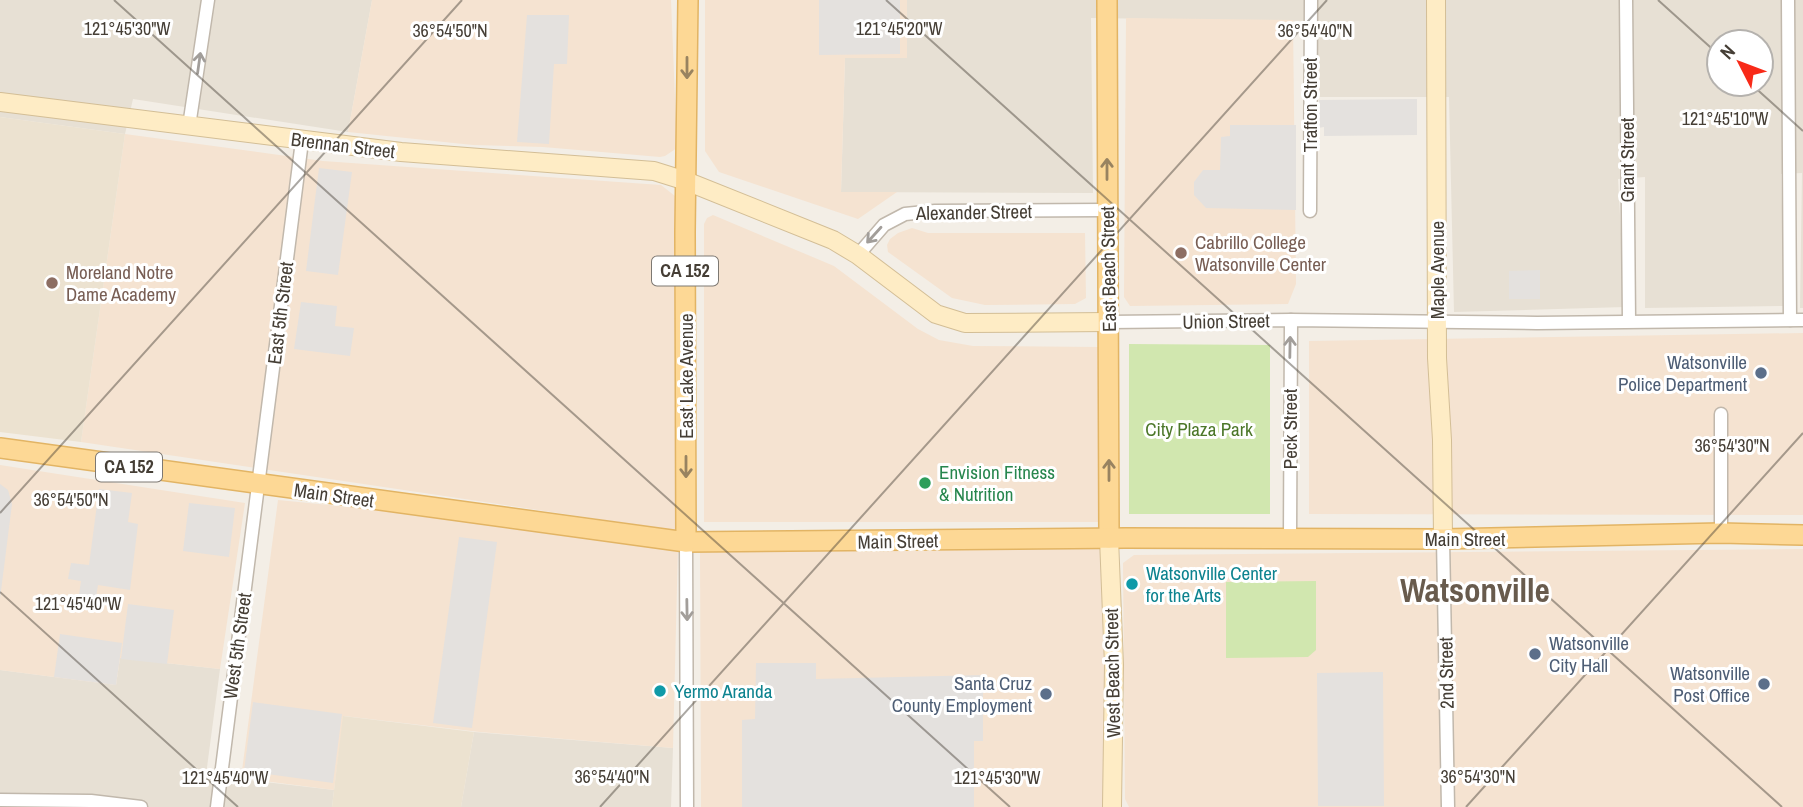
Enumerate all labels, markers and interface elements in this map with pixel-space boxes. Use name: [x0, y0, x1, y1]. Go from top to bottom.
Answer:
text: 121°45'30"W: [84, 16, 170, 41]
text: 121°45'20"W: [856, 16, 942, 41]
text: 36°54'50"N: [412, 18, 488, 43]
text: 36°54'40"N: [1277, 18, 1353, 43]
north arrow: [1705, 28, 1775, 98]
text: N: [1714, 39, 1741, 65]
one-way arrow: [192, 52, 205, 75]
one-way arrow: [680, 56, 694, 79]
street label: Trafton Street: [1297, 57, 1323, 152]
text: 121°45'10"W: [1682, 106, 1768, 131]
street label: Grant Street: [1614, 117, 1640, 202]
street label: Brennan Street: [289, 126, 397, 164]
one-way arrow: [1100, 158, 1114, 181]
street label: Alexander Street: [915, 198, 1033, 226]
street label: East Beach Street: [1094, 205, 1122, 332]
street label: Maple Avenue: [1424, 221, 1450, 319]
one-way arrow: [866, 226, 883, 243]
place label: Cabrillo College Watsonville Center: [1195, 229, 1327, 277]
marker: Cabrillo College Watsonville Center: [1173, 245, 1189, 261]
road number: CA 152: [652, 256, 718, 286]
place label: Moreland Notre Dame Academy: [66, 259, 176, 307]
street label: East 5th Street: [261, 260, 299, 366]
marker: Moreland Notre Dame Academy: [44, 275, 60, 291]
street label: Union Street: [1182, 307, 1271, 335]
street label: East Lake Avenue: [673, 313, 699, 439]
one-way arrow: [1284, 336, 1297, 359]
place label: Watsonville Police Department: [1618, 349, 1748, 397]
marker: Watsonville Police Department: [1753, 365, 1769, 381]
street label: Peck Street: [1277, 388, 1303, 469]
park label: City Plaza Park: [1145, 416, 1253, 442]
text: 36°54'30"N: [1694, 433, 1770, 458]
road number: CA 152: [96, 452, 162, 481]
one-way arrow: [679, 455, 693, 478]
place label: Envision Fitness & Nutrition: [939, 459, 1055, 507]
one-way arrow: [1103, 459, 1116, 482]
marker: Envision Fitness & Nutrition: [917, 475, 933, 491]
street label: Main Street: [292, 477, 376, 514]
text: 36°54'50"N: [33, 487, 109, 512]
street label: Main Street: [1425, 526, 1506, 552]
street label: Main Street: [858, 527, 939, 555]
place label: Watsonville Center for the Arts: [1146, 560, 1278, 608]
district label: Watsonville: [1400, 568, 1550, 612]
marker: Watsonville Center for the Arts: [1124, 576, 1140, 592]
street label: West 5th Street: [217, 590, 257, 701]
text: 121°45'40"W: [35, 591, 121, 616]
one-way arrow: [680, 599, 694, 622]
street label: West Beach Street: [1098, 607, 1126, 738]
place label: Watsonville City Hall: [1549, 630, 1629, 678]
street label: 2nd Street: [1432, 636, 1460, 709]
marker: Watsonville City Hall: [1527, 646, 1543, 662]
place label: Watsonville Post Office: [1670, 660, 1750, 708]
place label: Santa Cruz County Employment: [892, 670, 1033, 718]
marker: Watsonville Post Office: [1756, 676, 1772, 692]
place label: Yermo Aranda: [674, 678, 773, 704]
marker: Yermo Aranda: [652, 683, 668, 699]
marker: Santa Cruz County Employment: [1038, 686, 1054, 702]
text: 36°54'40"N: [574, 764, 650, 789]
text: 36°54'30"N: [1440, 764, 1516, 789]
text: 121°45'40"W: [182, 765, 268, 790]
text: 121°45'30"W: [954, 765, 1040, 790]

